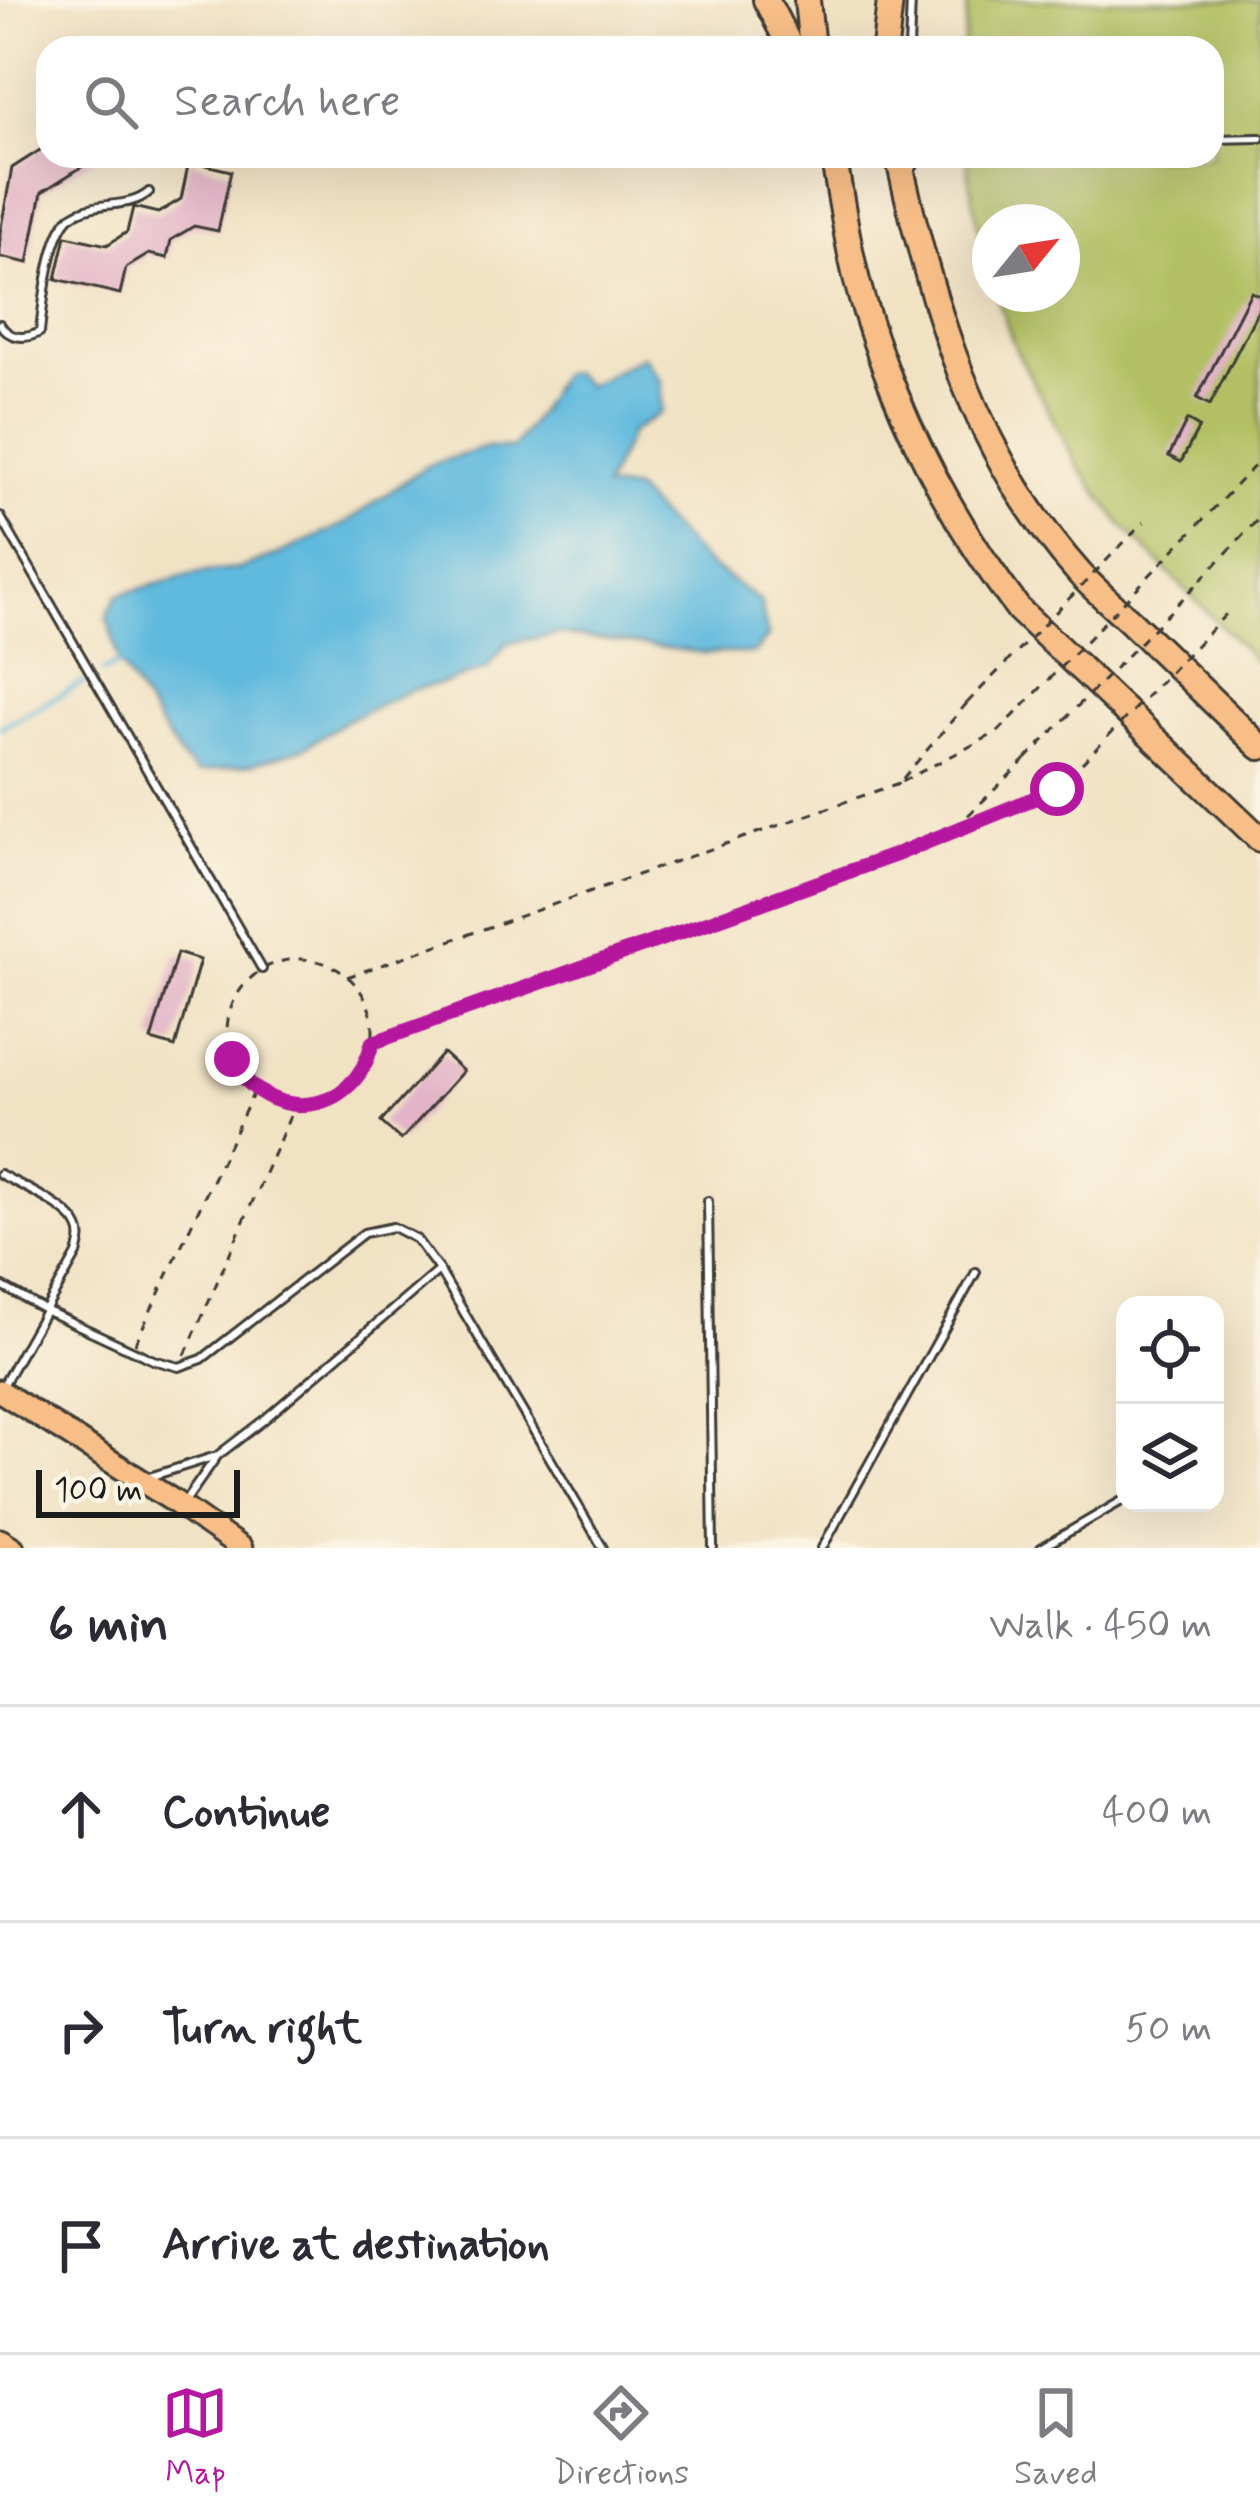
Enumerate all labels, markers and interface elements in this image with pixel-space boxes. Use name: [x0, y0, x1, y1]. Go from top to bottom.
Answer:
search box: [36, 36, 1224, 168]
icon: search: [78, 69, 144, 135]
text: Search here: [174, 73, 401, 132]
north arrow: [972, 204, 1080, 312]
route start: [1030, 762, 1084, 816]
route end: [205, 1032, 259, 1086]
map controls: [1116, 1296, 1224, 1512]
button: locate: [1116, 1296, 1224, 1404]
button: layers: [1116, 1404, 1224, 1512]
scale bar: [36, 1464, 240, 1517]
text: 100 m: [54, 1469, 143, 1513]
text: 6 min: [48, 1593, 169, 1659]
text: Walk · 450 m: [989, 1601, 1212, 1652]
icon: ahead: [48, 1781, 114, 1847]
text: Continue: [162, 1784, 330, 1843]
text: 400 m: [1102, 1788, 1212, 1839]
icon: right: [48, 1997, 114, 2063]
text: Turn right: [162, 2000, 362, 2059]
text: 50 m: [1125, 2004, 1212, 2055]
icon: arrive: [48, 2213, 114, 2279]
text: Arrive at destination: [162, 2216, 550, 2275]
tab: Map: [162, 2380, 228, 2496]
tab: Directions: [553, 2380, 689, 2496]
tab: Saved: [1014, 2380, 1098, 2496]

